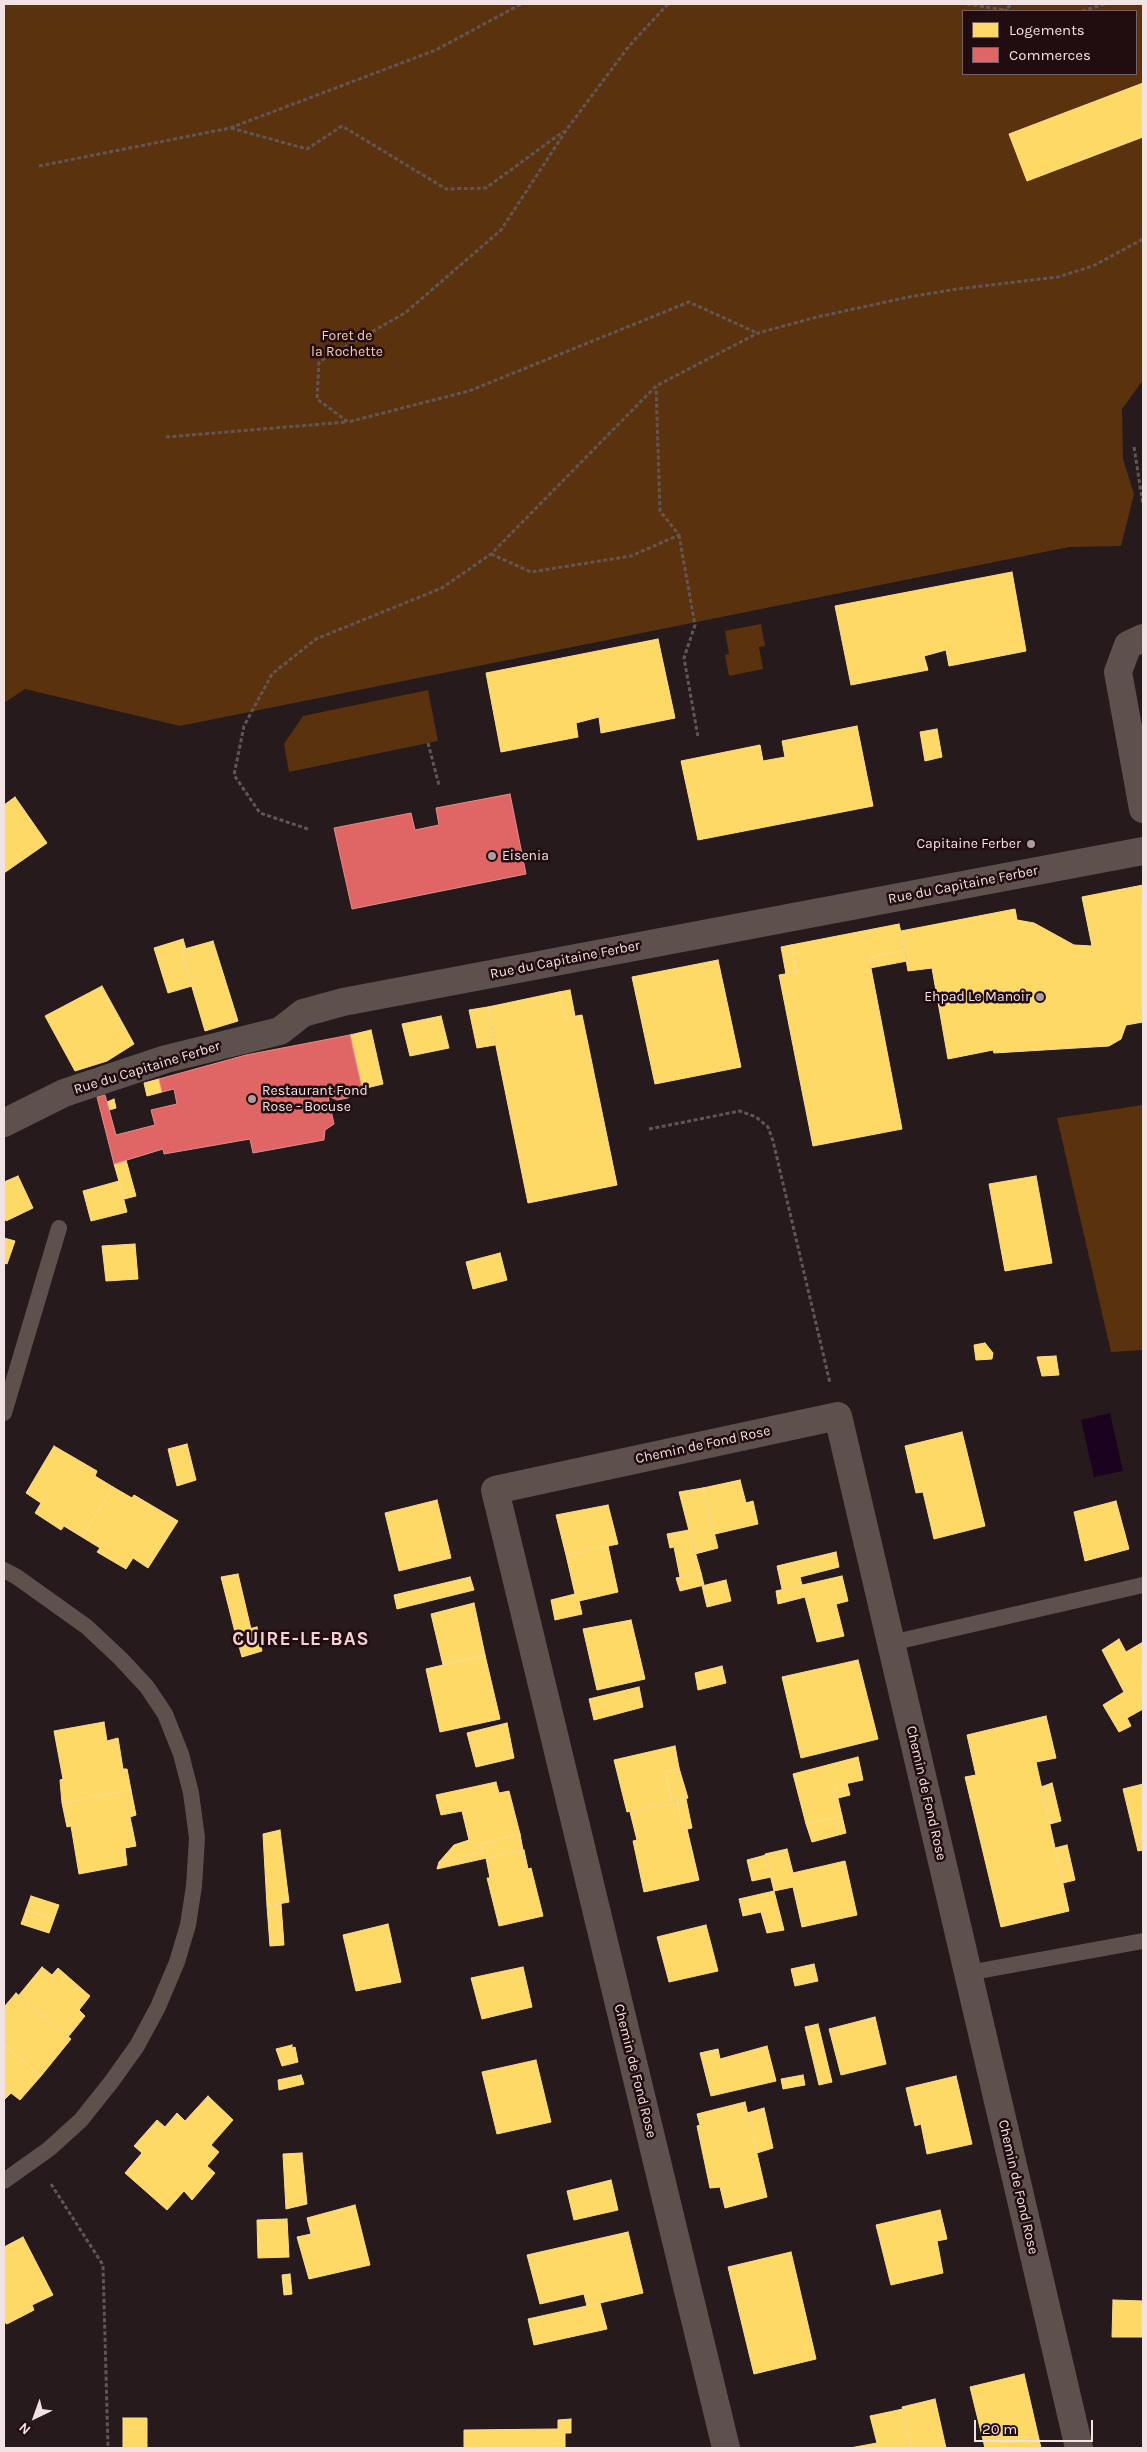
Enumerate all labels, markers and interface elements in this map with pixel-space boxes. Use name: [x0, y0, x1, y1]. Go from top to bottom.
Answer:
legend: [962, 10, 1137, 75]
text: Logements: [1009, 21, 1085, 39]
text: Commerces: [1009, 46, 1091, 64]
park label: Foret de la Rochette: [311, 328, 383, 361]
place label: Capitaine Ferber: [917, 836, 1021, 852]
marker: Capitaine Ferber: [1025, 838, 1037, 850]
place label: Eisenia: [502, 848, 549, 864]
marker: Eisenia: [486, 850, 498, 862]
street label: Rue du Capitaine Ferber: [887, 862, 1039, 908]
street label: Rue du Capitaine Ferber: [489, 937, 641, 983]
place label: Ehpad Le Manoir: [924, 989, 1030, 1005]
marker: Ehpad Le Manoir: [1034, 991, 1046, 1003]
street label: Rue du Capitaine Ferber: [72, 1038, 222, 1098]
place label: Restaurant Fond Rose - Bocuse: [262, 1083, 368, 1116]
marker: Restaurant Fond Rose - Bocuse: [246, 1093, 258, 1105]
street label: Chemin de Fond Rose: [634, 1422, 772, 1468]
district label: CUIRE-LE-BAS: [231, 1629, 371, 1651]
street label: Chemin de Fond Rose: [902, 1724, 950, 1862]
street label: Chemin de Fond Rose: [610, 2002, 660, 2140]
street label: Chemin de Fond Rose: [994, 2118, 1042, 2256]
north arrow: [10, 2392, 60, 2442]
scale bar: [977, 2410, 1096, 2442]
text: N: [15, 2419, 34, 2438]
text: 20 m: [982, 2420, 1017, 2438]

